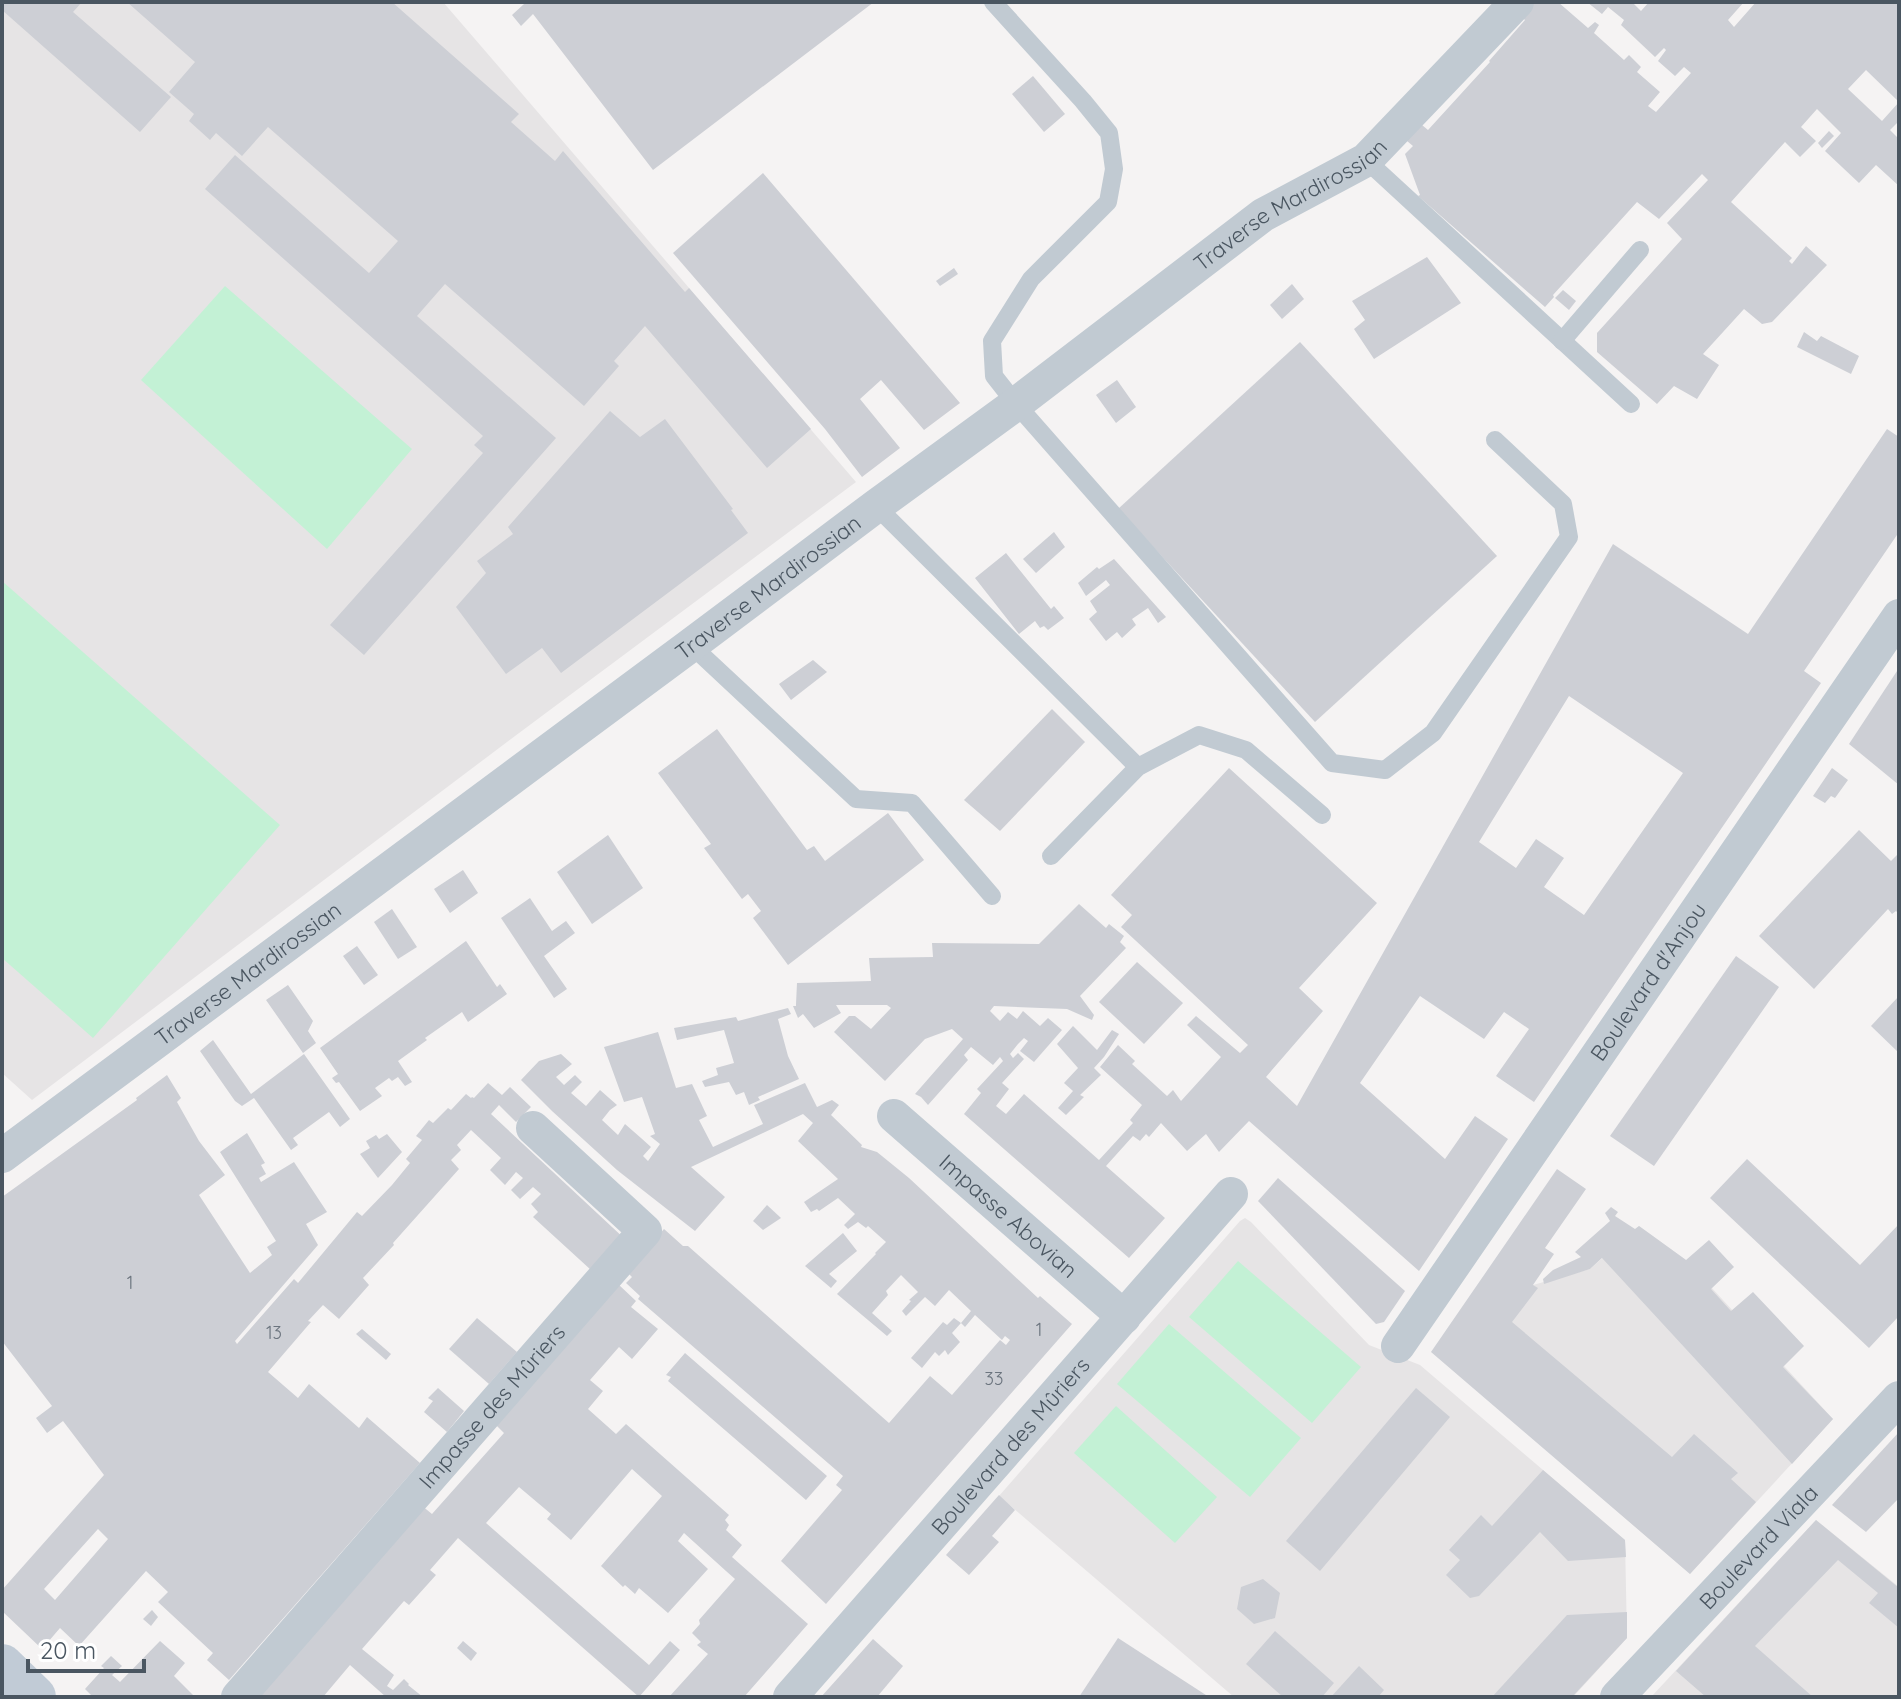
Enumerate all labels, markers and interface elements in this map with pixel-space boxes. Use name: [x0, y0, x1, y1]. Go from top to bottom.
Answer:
street label: Traverse Mardirossian: [1188, 133, 1393, 277]
street label: Traverse Mardirossian: [670, 508, 866, 666]
street label: Traverse Mardirossian: [149, 896, 346, 1052]
street label: Boulevard d'Anjou: [1584, 897, 1712, 1066]
street label: Impasse Abovian: [934, 1148, 1083, 1284]
house number: 1: [127, 1271, 133, 1294]
street label: Impasse des Mûriers: [413, 1318, 571, 1494]
house number: 1: [1036, 1318, 1042, 1341]
house number: 13: [266, 1321, 282, 1344]
street label: Boulevard des Mûriers: [925, 1351, 1096, 1540]
house number: 33: [985, 1367, 1003, 1390]
street label: Boulevard Viala: [1693, 1479, 1824, 1615]
scale bar: [28, 1623, 144, 1673]
text: 20 m: [40, 1635, 96, 1665]

